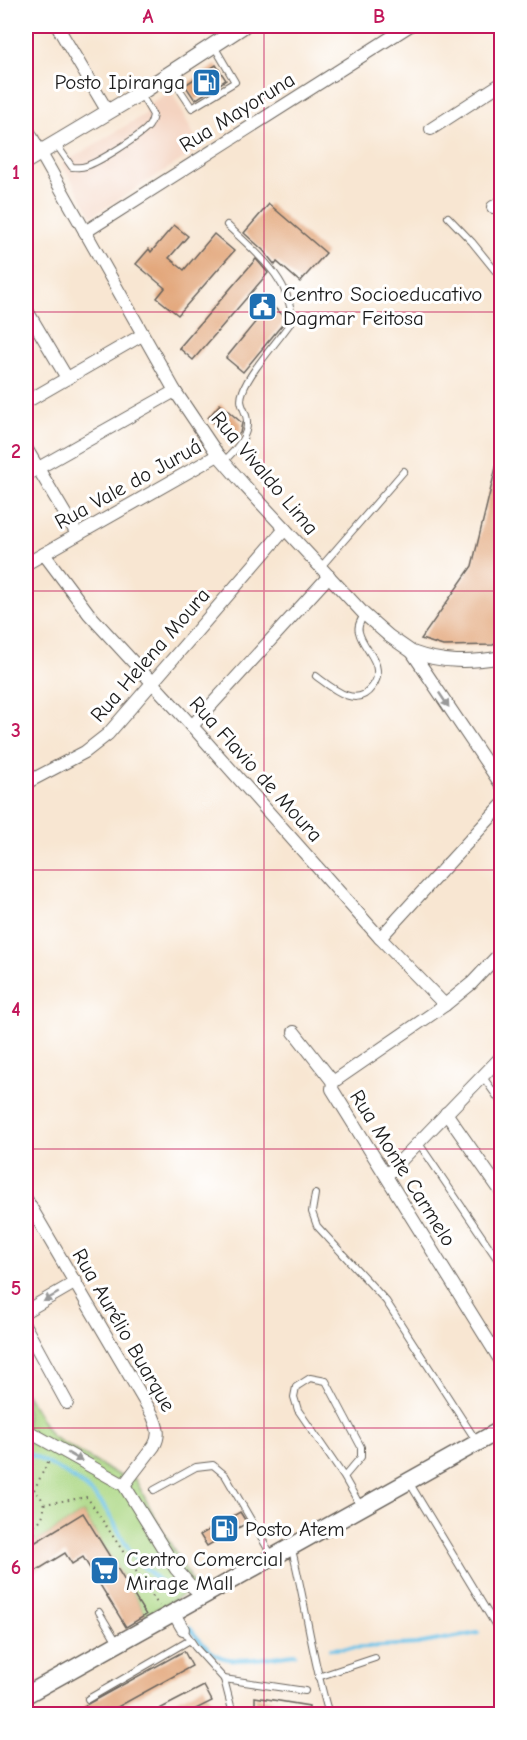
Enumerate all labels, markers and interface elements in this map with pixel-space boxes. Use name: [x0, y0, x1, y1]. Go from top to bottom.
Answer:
text: A: [142, 5, 154, 28]
text: B: [373, 5, 385, 28]
fuel station icon: Posto Ipiranga: [190, 66, 222, 98]
street label: Rua Mayoruna: [175, 67, 299, 157]
place label: Posto Ipiranga: [54, 70, 185, 94]
text: 1: [12, 161, 20, 184]
place label: Centro Socioeducativo Dagmar Feitosa: [283, 282, 482, 330]
public building icon: Centro Socioeducativo Dagmar Feitosa: [246, 290, 278, 322]
street label: Rua Vivaldo Lima: [206, 406, 324, 540]
street label: Rua Vale do Juruá: [51, 434, 205, 534]
text: 2: [11, 440, 21, 463]
street label: Rua Helena Moura: [85, 583, 215, 727]
street label: Rua Flavio de Moura: [184, 691, 328, 847]
one-way arrow: [439, 692, 450, 709]
text: 3: [11, 719, 21, 742]
text: 4: [11, 998, 21, 1021]
street label: Rua Monte Carmelo: [345, 1085, 461, 1251]
street label: Rua Aurélio Buarque: [68, 1244, 180, 1416]
text: 5: [11, 1277, 21, 1300]
one-way arrow: [43, 1291, 59, 1302]
one-way arrow: [67, 1452, 84, 1462]
fuel station icon: Posto Atem: [208, 1513, 240, 1545]
place label: Posto Atem: [245, 1517, 345, 1541]
place label: Centro Comercial Mirage Mall: [126, 1547, 283, 1595]
supermarket icon: Centro Comercial Mirage Mall: [89, 1555, 121, 1587]
text: 6: [11, 1556, 21, 1579]

